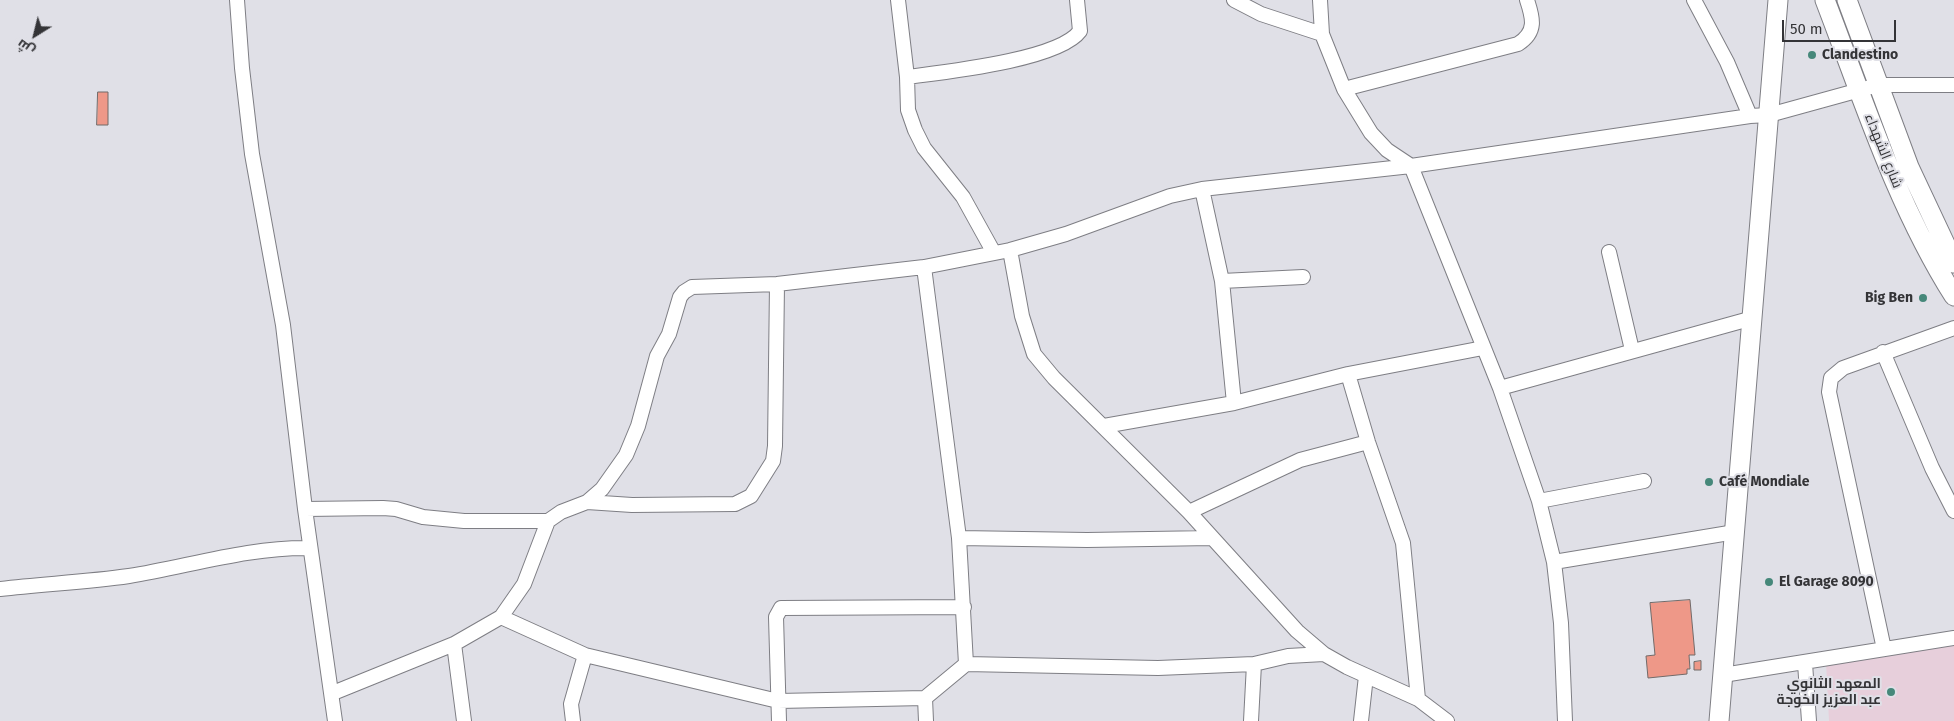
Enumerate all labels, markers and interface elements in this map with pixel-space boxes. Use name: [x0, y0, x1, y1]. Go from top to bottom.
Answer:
north arrow: [10, 10, 60, 60]
scale bar: [1784, 10, 1898, 42]
text: 50 m: [1790, 20, 1823, 38]
text: ش: [14, 35, 38, 60]
place label: Clandestino: [1822, 47, 1898, 63]
marker: Clandestino: [1806, 49, 1818, 61]
street label: شارع الشهداء: [1860, 111, 1906, 191]
place label: Big Ben: [1865, 290, 1913, 306]
marker: Big Ben: [1917, 292, 1929, 304]
place label: Café Mondiale: [1719, 474, 1809, 490]
marker: Café Mondiale: [1703, 476, 1715, 488]
place label: El Garage 8090: [1779, 574, 1874, 590]
marker: El Garage 8090: [1763, 576, 1775, 588]
place label: المعهد الثانوي عبد العزيز الخوجة: [1776, 676, 1881, 709]
marker: المعهد الثانوي عبد العزيز الخوجة: [1885, 686, 1897, 698]

